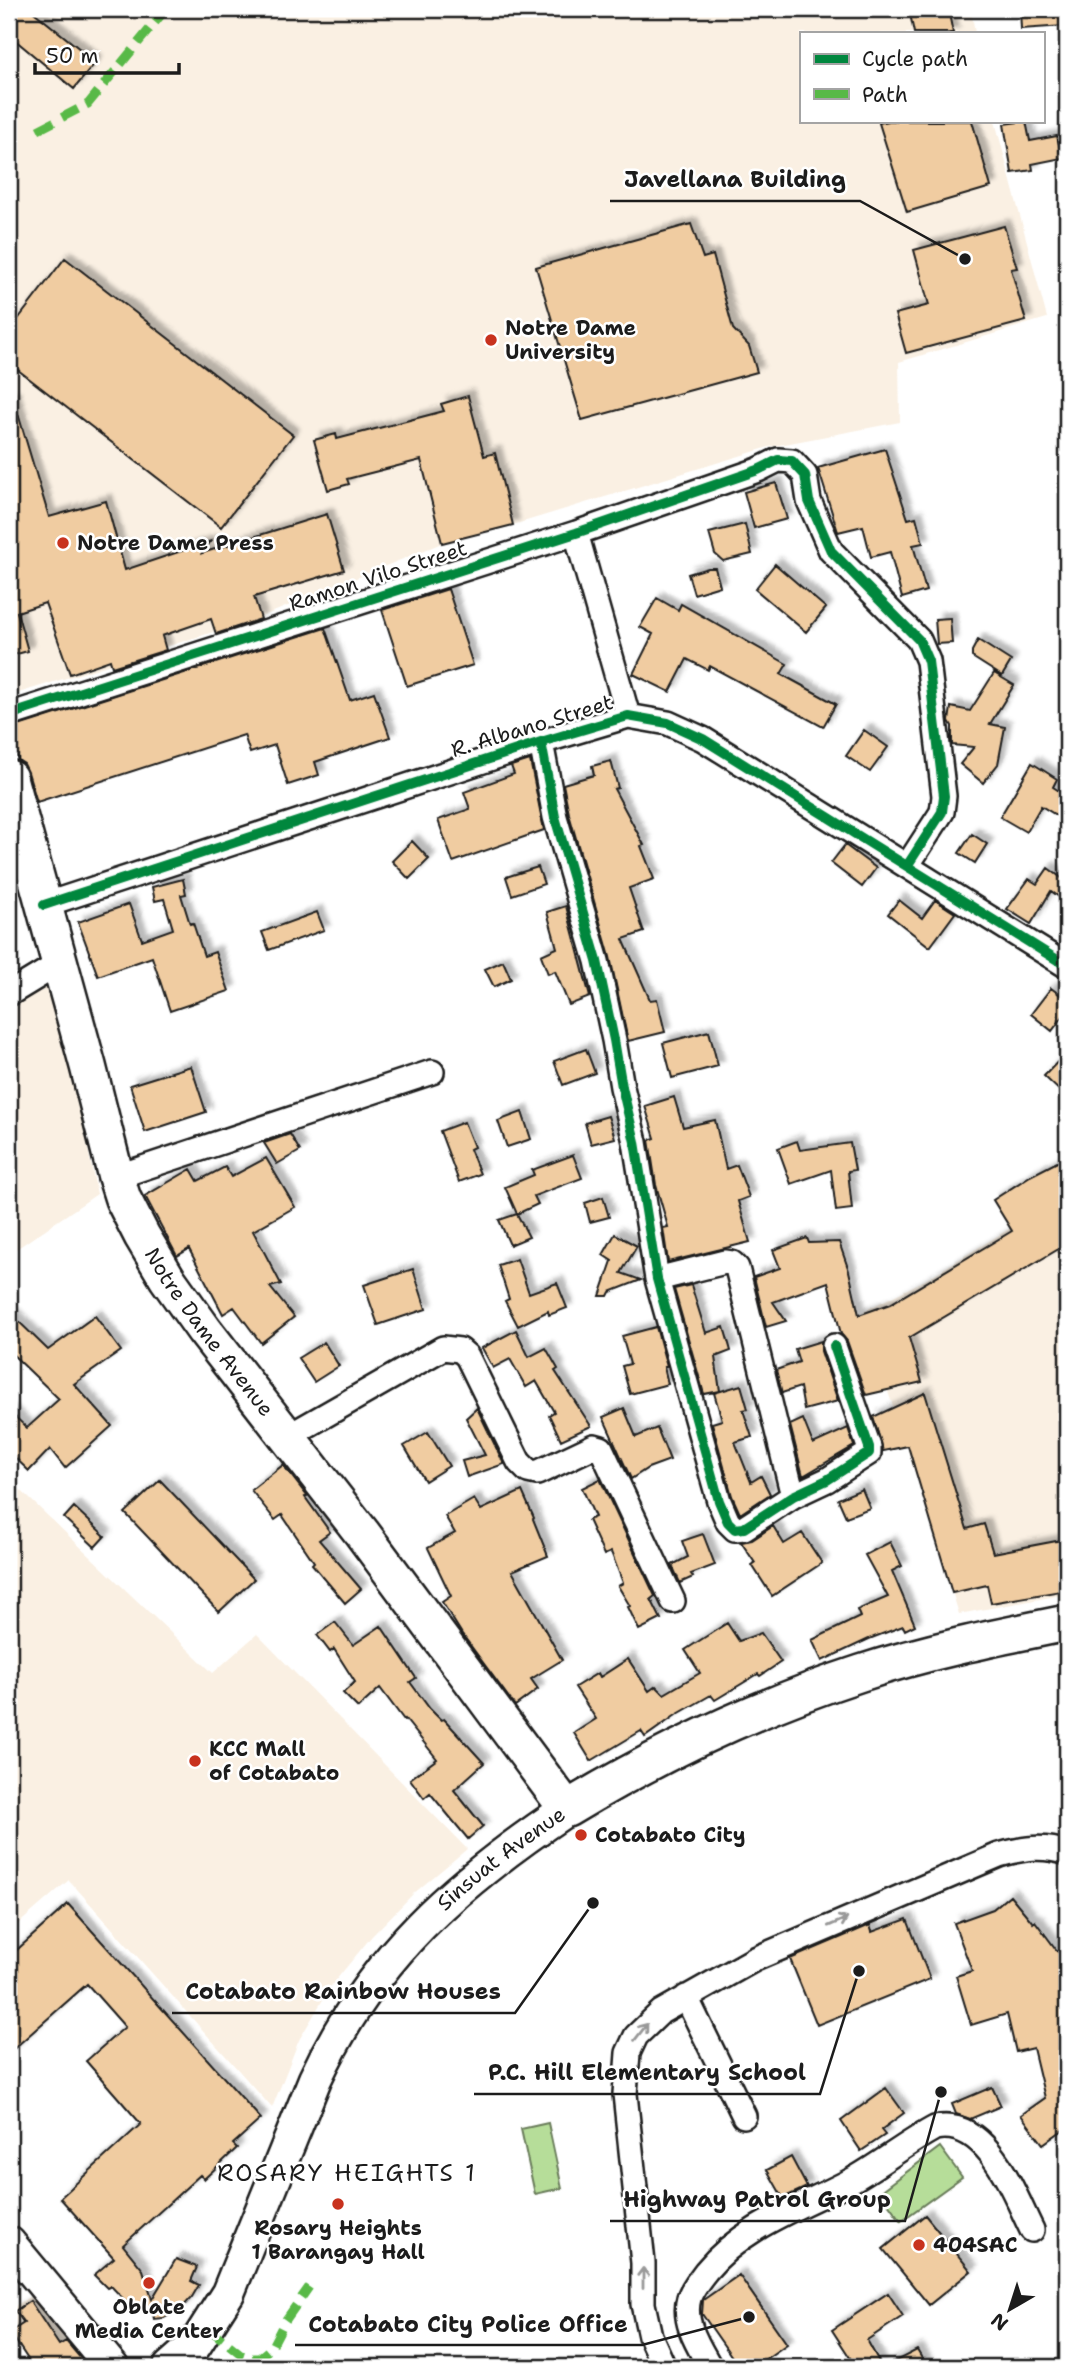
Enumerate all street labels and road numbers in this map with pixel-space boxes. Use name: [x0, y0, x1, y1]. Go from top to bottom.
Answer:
street label: Ramon Vilo Street: [286, 534, 470, 618]
street label: R. Albano Street: [448, 688, 616, 764]
street label: Notre Dame Avenue: [138, 1242, 280, 1422]
street label: Sinsuat Avenue: [431, 1800, 571, 1917]

